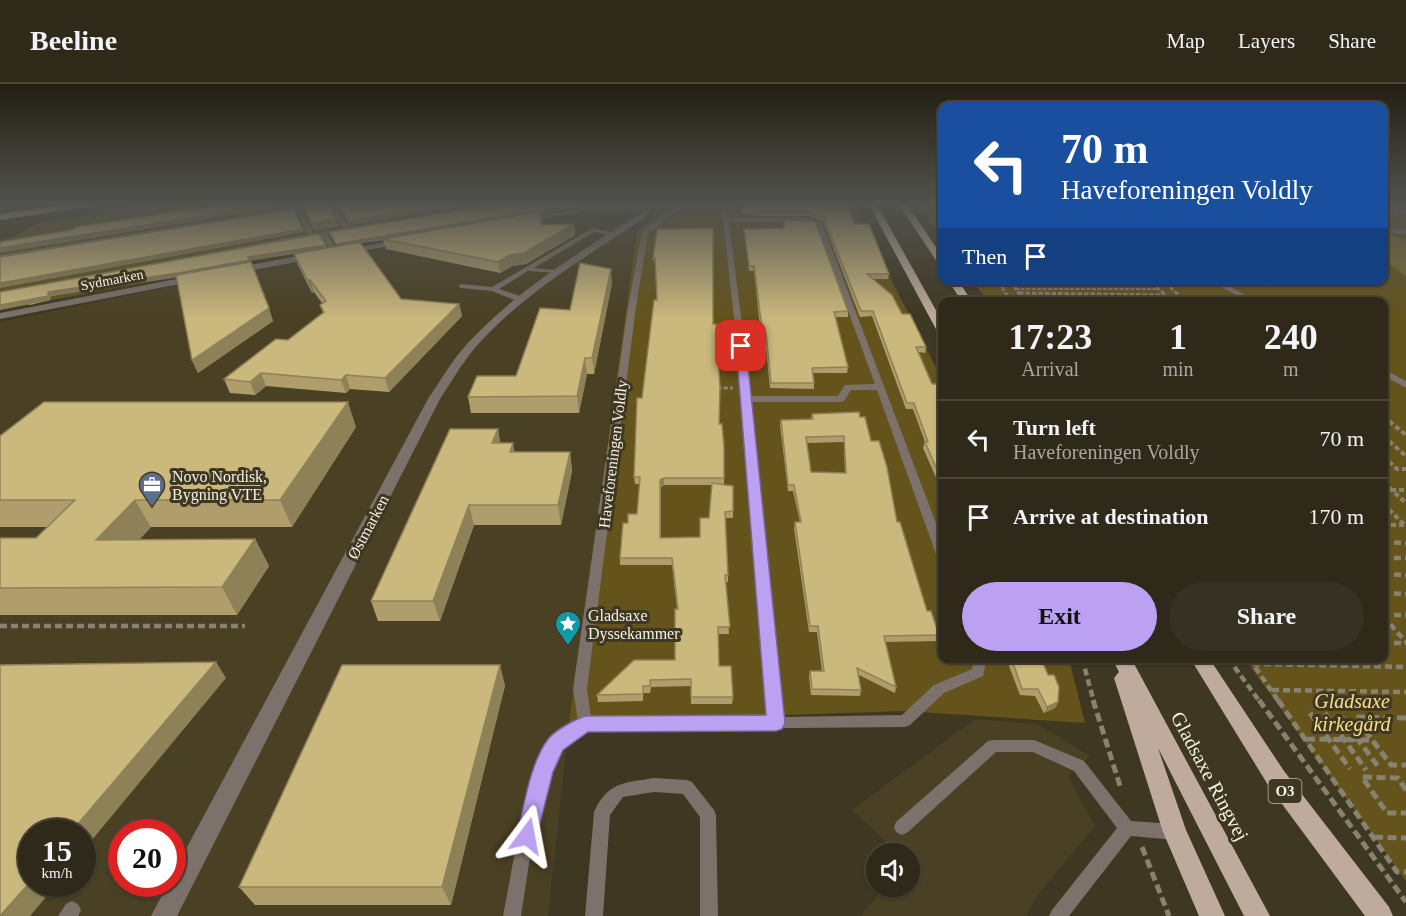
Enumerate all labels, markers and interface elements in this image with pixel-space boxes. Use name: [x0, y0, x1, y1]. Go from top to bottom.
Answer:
text: Beeline: [30, 25, 117, 56]
text: Map: [1167, 29, 1205, 53]
text: Layers: [1238, 29, 1295, 53]
text: Share: [1328, 29, 1376, 53]
icon: left: [962, 126, 1040, 204]
text: 70 m: [1061, 126, 1149, 172]
text: Haveforeningen Voldly: [1061, 175, 1313, 205]
icon: arrive: [1019, 240, 1052, 273]
text: Then: [962, 244, 1007, 269]
street label: Sydmarken: [79, 267, 145, 293]
text: 17:23: [1008, 317, 1092, 357]
text: 1: [1169, 317, 1187, 357]
text: 240: [1264, 317, 1318, 357]
pin: [715, 320, 766, 371]
icon: arrive: [724, 329, 757, 362]
text: Arrival: [1021, 358, 1079, 380]
text: min: [1162, 358, 1194, 380]
text: m: [1283, 358, 1299, 380]
street label: Haveforeningen Voldly: [595, 379, 632, 529]
text: Turn left: [1013, 415, 1096, 440]
icon: left: [962, 423, 995, 456]
text: 70 m: [1319, 426, 1364, 451]
text: Haveforeningen Voldly: [1013, 441, 1199, 463]
place label: Novo Nordisk, Bygning VTE: [172, 468, 267, 504]
office icon: Novo Nordisk, Bygning VTE: [137, 470, 167, 508]
street label: Østmarken: [344, 492, 392, 562]
icon: arrive: [962, 501, 995, 534]
text: Arrive at destination: [1013, 504, 1209, 529]
text: 170 m: [1308, 504, 1364, 529]
button: Exit: [962, 582, 1157, 651]
button: Share: [1169, 582, 1364, 651]
place label: Gladsaxe Dyssekammer: [588, 607, 680, 643]
place icon: Gladsaxe Dyssekammer: [553, 609, 583, 647]
park label: Gladsaxe kirkegård: [1313, 690, 1392, 736]
street label: Gladsaxe Ringvej: [1166, 708, 1253, 845]
road number: O3: [1268, 779, 1302, 803]
position arrow: [495, 804, 559, 868]
speed limit sign: 20: [108, 819, 186, 897]
text: 15: [42, 834, 72, 867]
map controls: [866, 843, 920, 897]
button: sound: [866, 843, 920, 897]
text: km/h: [42, 865, 72, 881]

